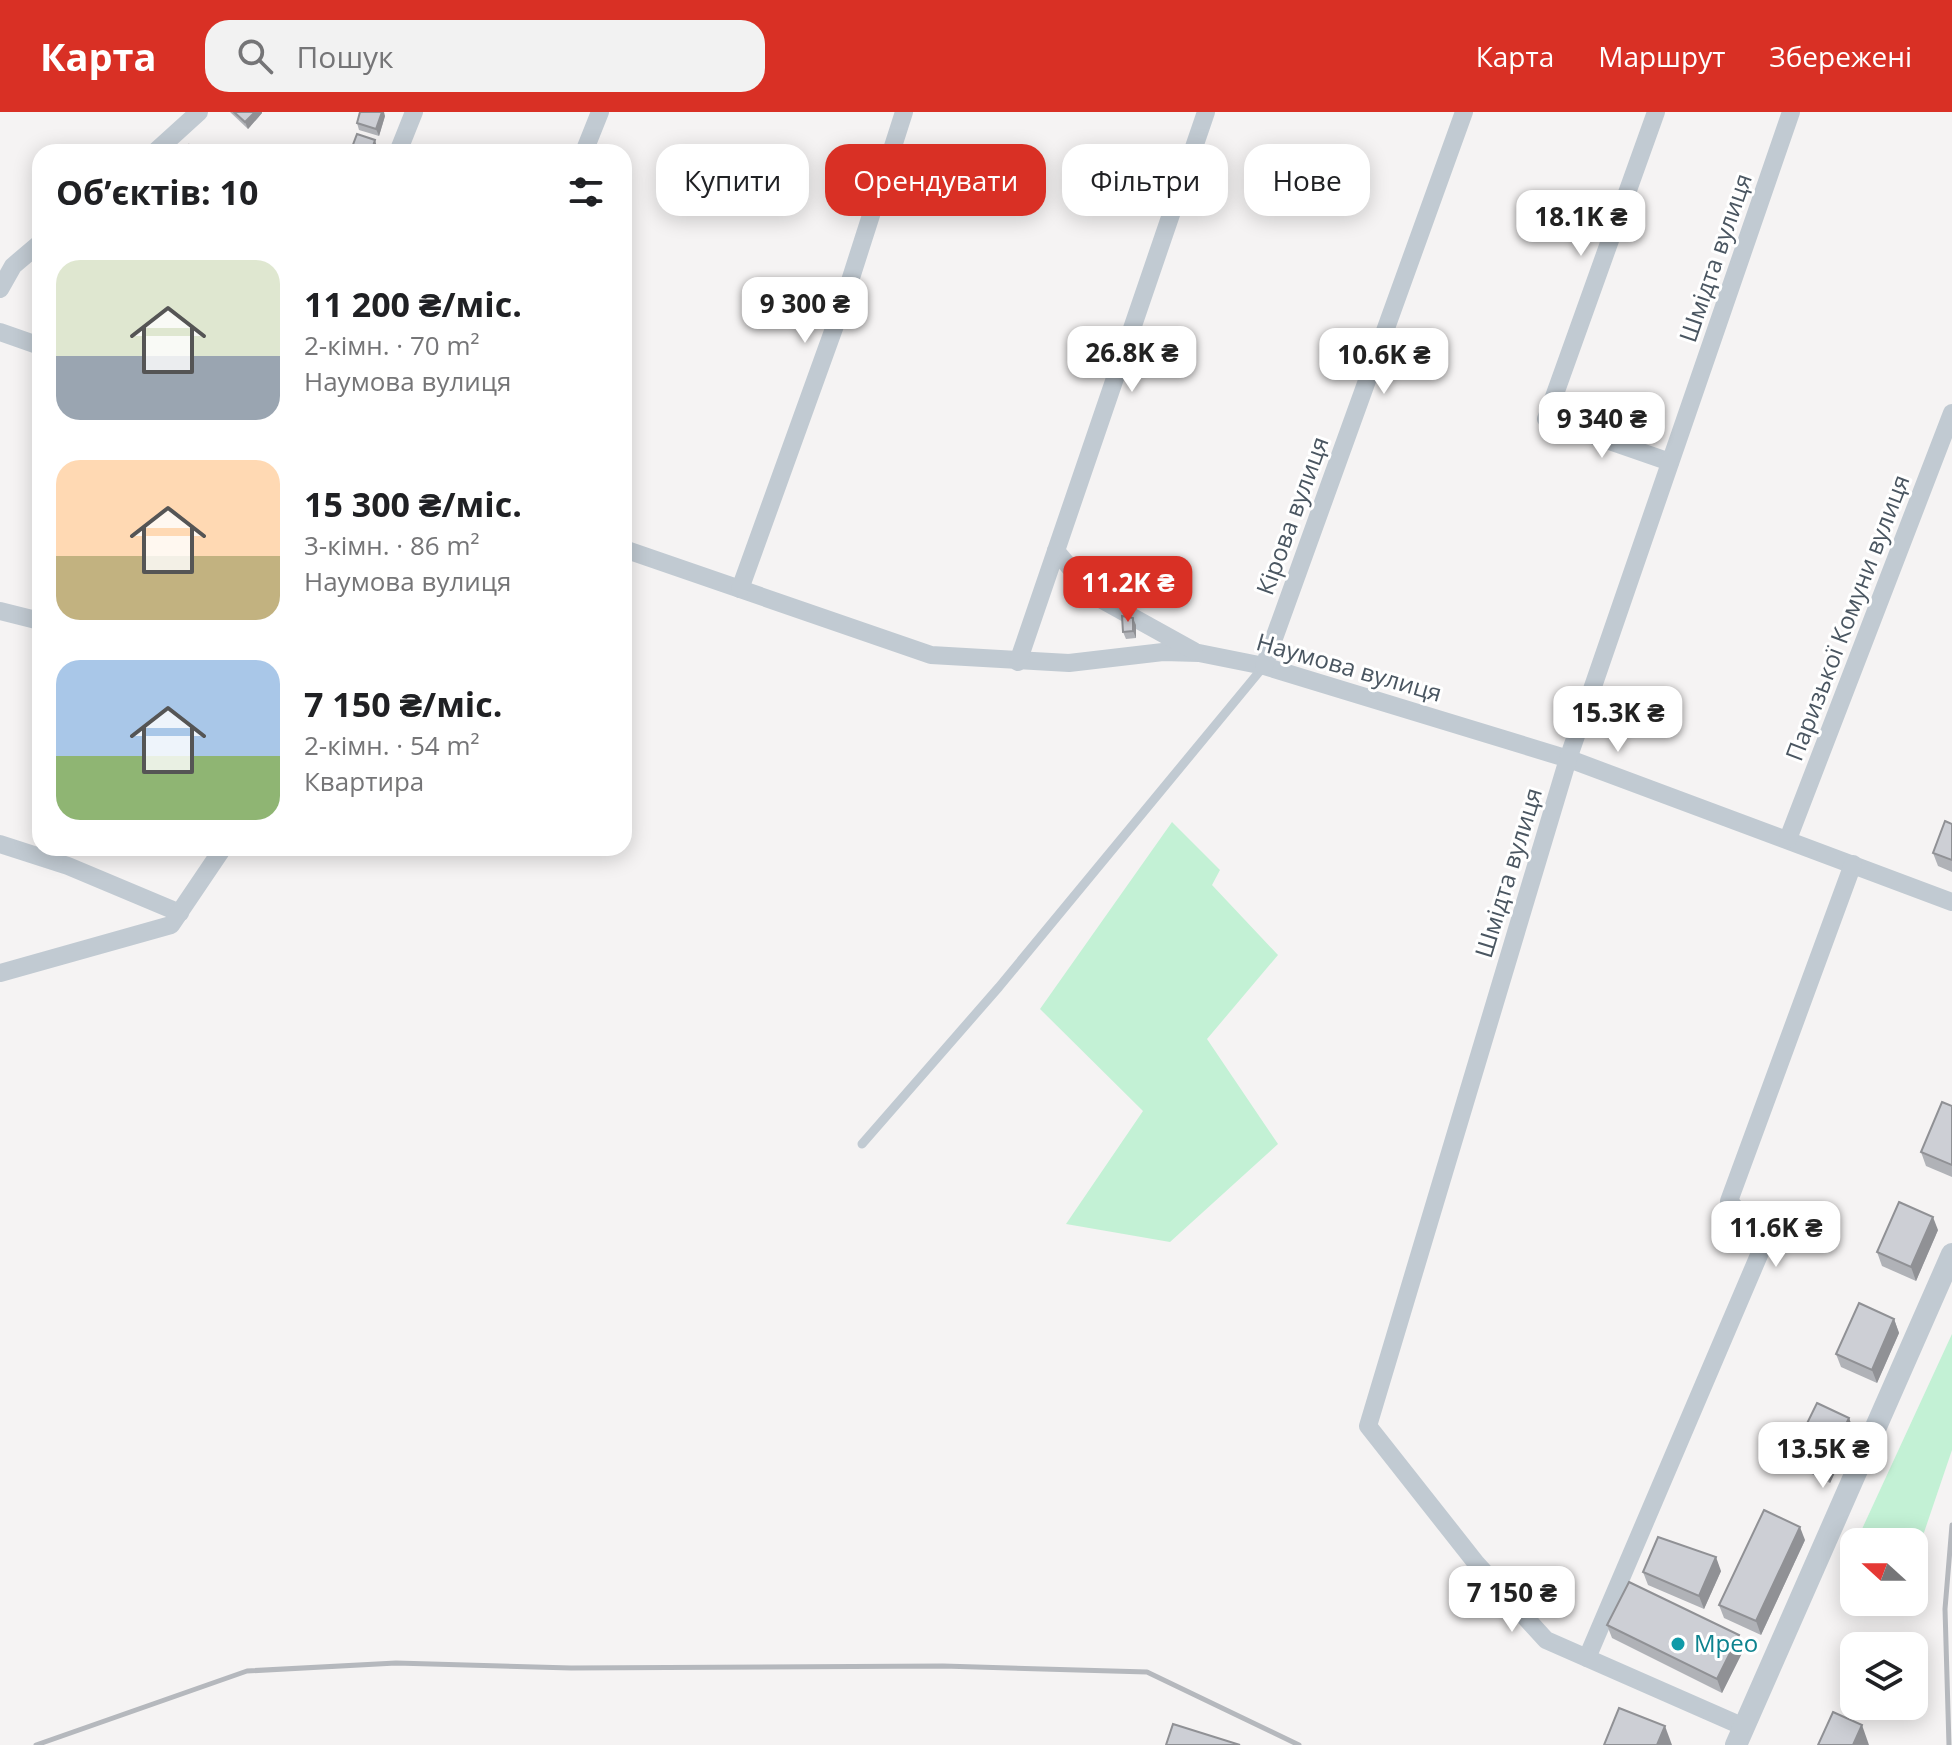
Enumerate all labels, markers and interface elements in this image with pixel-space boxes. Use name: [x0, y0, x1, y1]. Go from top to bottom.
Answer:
search box: [205, 20, 765, 92]
text: Карта: [40, 30, 157, 82]
icon: search: [233, 34, 277, 78]
text: Пошук: [297, 36, 394, 77]
text: Карта: [1476, 37, 1554, 75]
text: Маршрут: [1598, 37, 1725, 75]
text: Збережені: [1769, 37, 1912, 75]
chip: Купити: [656, 144, 809, 216]
chip: Орендувати: [825, 144, 1046, 216]
chip: Фільтри: [1062, 144, 1228, 216]
chip: Нове: [1244, 144, 1370, 216]
text: Об’єктів: 10: [56, 169, 258, 215]
street label: Шмідта вулиця: [1670, 169, 1759, 346]
icon: filters: [564, 170, 608, 214]
pin: 18.1K ₴: [1507, 190, 1655, 258]
text: 18.1K ₴: [1534, 198, 1628, 234]
pin: 9 300 ₴: [731, 277, 879, 345]
text: 11 200 ₴/міс.: [304, 281, 522, 327]
text: 9 300 ₴: [760, 285, 850, 321]
icon: home: [120, 292, 216, 388]
pin: 26.8K ₴: [1058, 326, 1206, 394]
text: 2-кімн. · 70 m²: [304, 327, 480, 363]
pin: 10.6K ₴: [1310, 328, 1458, 396]
text: 26.8K ₴: [1085, 334, 1179, 370]
text: 10.6K ₴: [1337, 336, 1431, 372]
text: Наумова вулиця: [304, 363, 512, 399]
pin: 9 340 ₴: [1528, 392, 1676, 460]
text: 9 340 ₴: [1557, 400, 1647, 436]
street label: Кірова вулиця: [1248, 432, 1336, 599]
street label: Паризької Комуни вулиця: [1777, 470, 1916, 765]
text: 15 300 ₴/міс.: [304, 481, 522, 527]
icon: home: [120, 492, 216, 588]
text: 3-кімн. · 86 m²: [304, 527, 480, 563]
pin: 11.2K ₴: [1054, 556, 1202, 624]
text: Наумова вулиця: [304, 563, 512, 599]
text: 11.2K ₴: [1081, 564, 1175, 600]
street label: Наумова вулиця: [1253, 624, 1446, 709]
text: 7 150 ₴/міс.: [304, 681, 502, 727]
pin: 15.3K ₴: [1544, 686, 1692, 754]
icon: home: [120, 692, 216, 788]
text: 15.3K ₴: [1571, 694, 1665, 730]
text: 2-кімн. · 54 m²: [304, 727, 480, 763]
text: Квартира: [304, 763, 424, 799]
street label: Шмідта вулиця: [1466, 783, 1549, 962]
pin: 11.6K ₴: [1702, 1201, 1850, 1269]
text: 11.6K ₴: [1729, 1209, 1823, 1245]
pin: 13.5K ₴: [1749, 1422, 1897, 1490]
text: 13.5K ₴: [1776, 1430, 1870, 1466]
north arrow: [1840, 1528, 1928, 1616]
map controls: [1840, 1528, 1928, 1720]
pin: 7 150 ₴: [1438, 1566, 1586, 1634]
text: 7 150 ₴: [1467, 1574, 1557, 1610]
place label: Мрео: [1694, 1626, 1758, 1659]
button: layers: [1840, 1632, 1928, 1720]
marker: Мрео: [1669, 1635, 1687, 1653]

